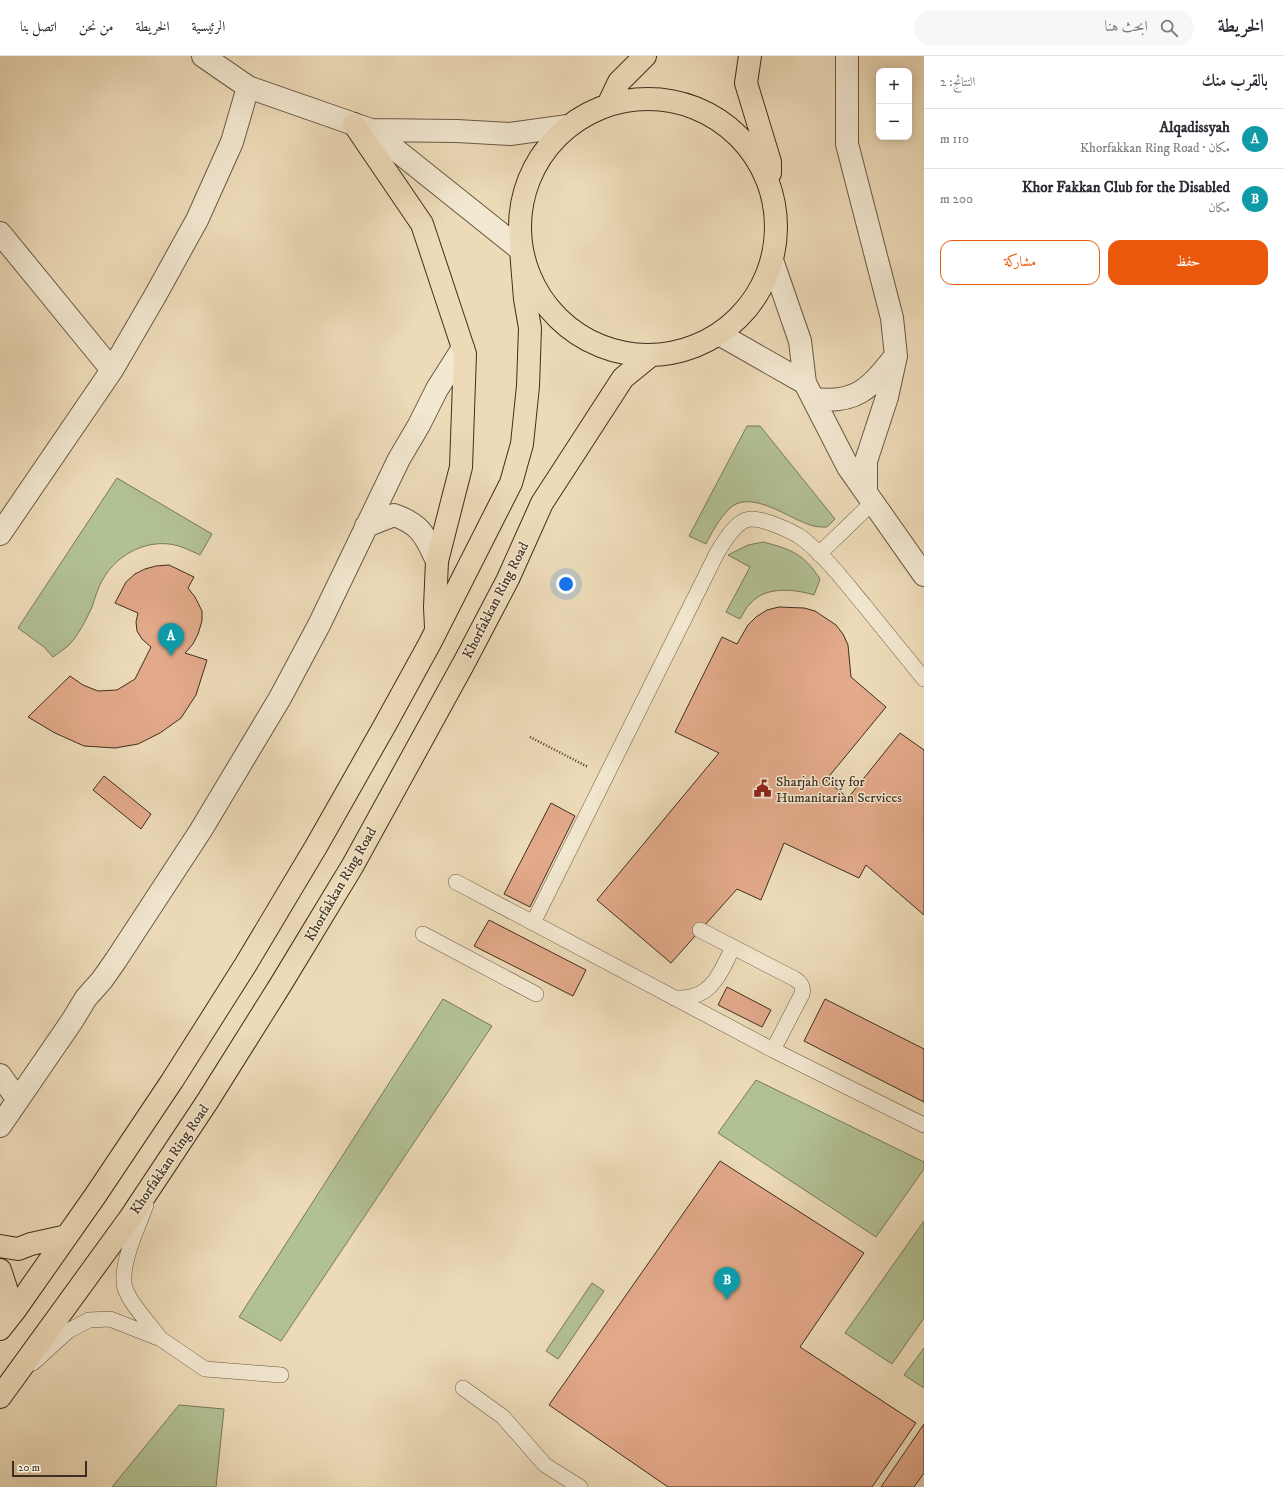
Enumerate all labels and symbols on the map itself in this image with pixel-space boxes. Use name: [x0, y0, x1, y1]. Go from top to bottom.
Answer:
street label: Khorfakkan Ring Road: [459, 539, 533, 662]
your location: [556, 574, 576, 594]
pin: A: [158, 623, 184, 656]
place label: Sharjah City for Humanitarian Services: [776, 773, 902, 807]
public building icon: Sharjah City for Humanitarian Services: [753, 779, 773, 799]
street label: Khorfakkan Ring Road: [301, 824, 381, 945]
street label: Khorfakkan Ring Road: [126, 1101, 213, 1218]
pin: B: [714, 1267, 740, 1300]
scale bar: [12, 1459, 87, 1478]

